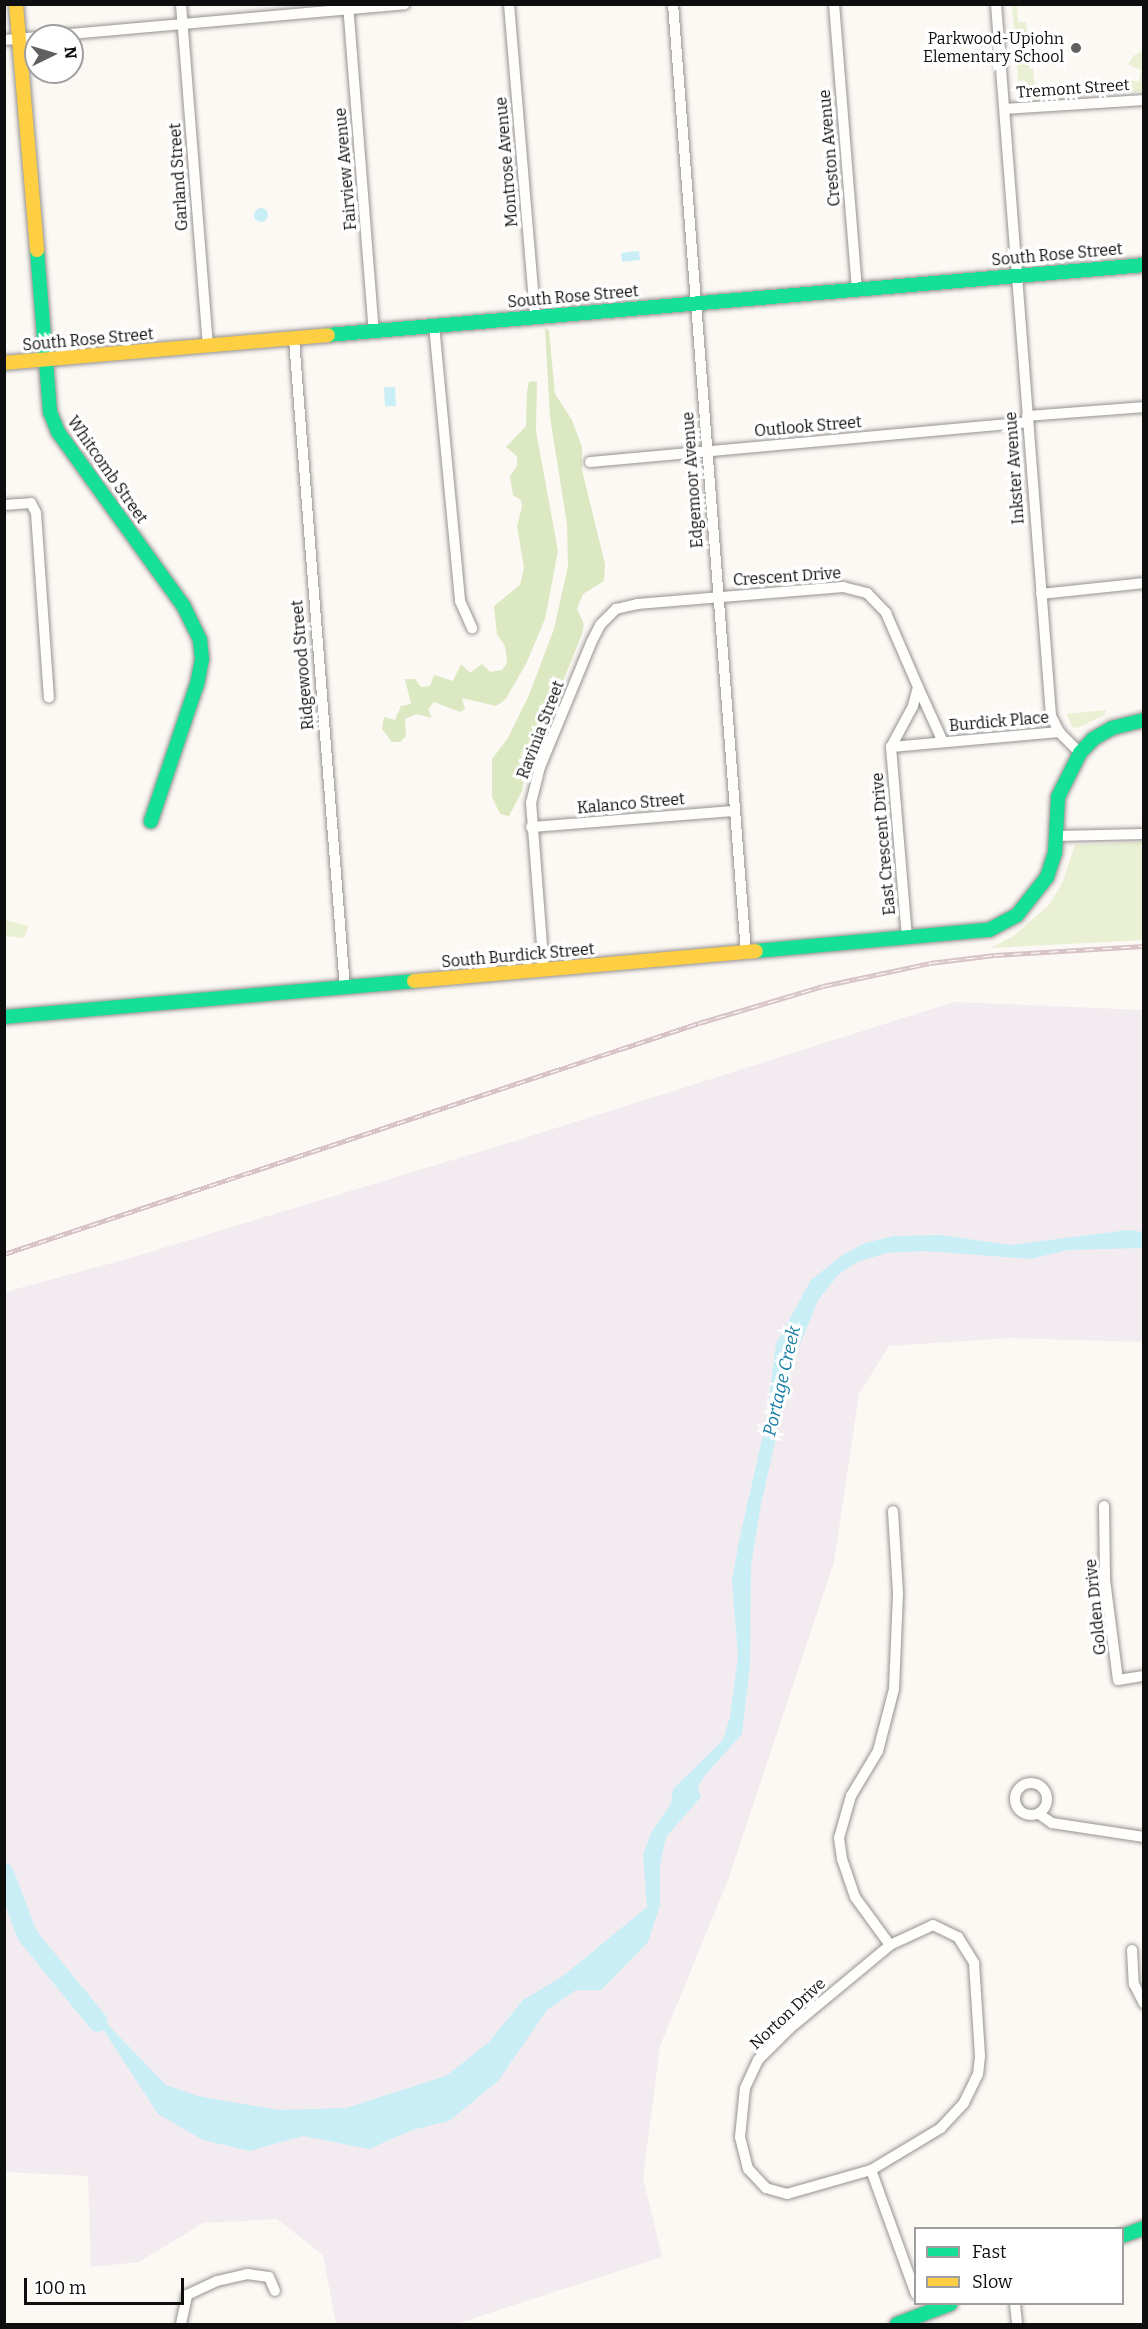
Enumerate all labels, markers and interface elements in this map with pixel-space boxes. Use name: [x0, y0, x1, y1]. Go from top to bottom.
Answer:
north arrow: [24, 24, 84, 84]
place label: Parkwood-Upjohn Elementary School: [923, 29, 1064, 67]
marker: Parkwood-Upjohn Elementary School: [1069, 41, 1083, 55]
text: N: [60, 46, 80, 60]
street label: Tremont Street: [1016, 75, 1130, 103]
street label: Creston Avenue: [815, 89, 845, 207]
street label: Montrose Avenue: [492, 96, 522, 228]
street label: Fairview Avenue: [331, 107, 361, 231]
street label: Garland Street: [166, 122, 192, 232]
street label: South Rose Street: [991, 240, 1123, 270]
street label: South Rose Street: [507, 282, 639, 312]
street label: South Rose Street: [22, 325, 154, 355]
street label: Edgemoor Avenue: [679, 411, 707, 549]
street label: Inkster Avenue: [1001, 411, 1029, 525]
street label: Whitcomb Street: [63, 413, 151, 527]
street label: Outlook Street: [753, 413, 863, 441]
street label: Crescent Drive: [732, 564, 842, 590]
street label: Ridgewood Street: [288, 599, 318, 731]
street label: Ravinia Street: [513, 678, 569, 782]
street label: Burdick Place: [948, 708, 1050, 736]
street label: East Crescent Drive: [868, 772, 900, 916]
street label: Kalanco Street: [576, 790, 686, 818]
street label: South Burdick Street: [441, 940, 595, 972]
water label: Portage Creek: [759, 1324, 805, 1438]
street label: Golden Drive: [1081, 1558, 1111, 1656]
street label: Norton Drive: [746, 1974, 830, 2054]
legend: [914, 2227, 1124, 2305]
text: Fast: [972, 2241, 1007, 2263]
scale bar: [27, 2266, 188, 2304]
text: Slow: [972, 2271, 1012, 2293]
text: 100 m: [35, 2277, 86, 2299]

